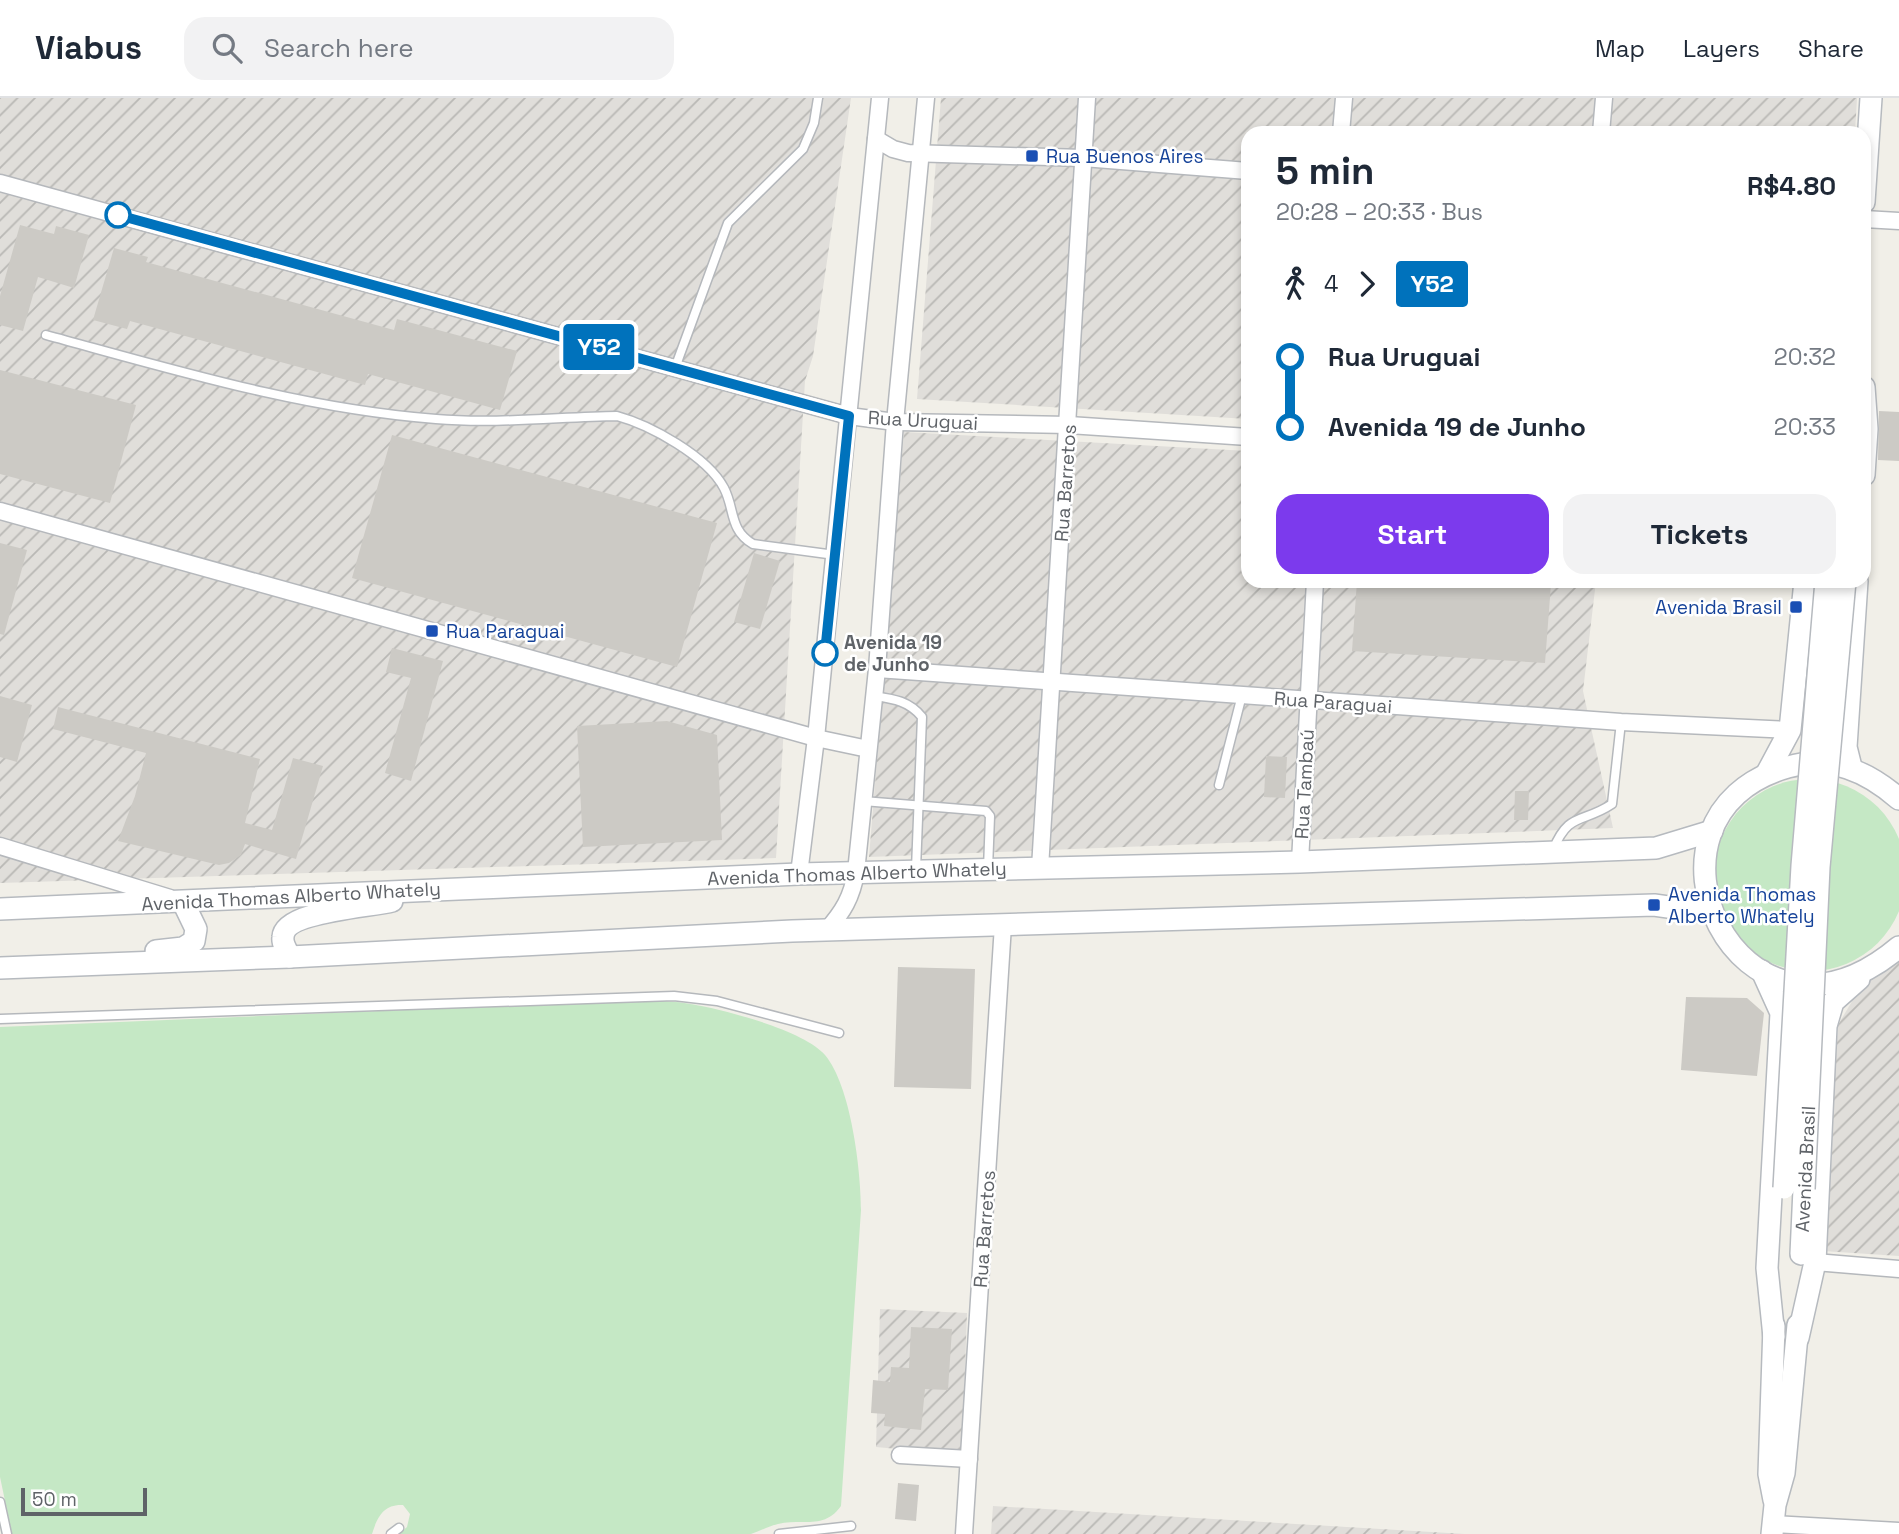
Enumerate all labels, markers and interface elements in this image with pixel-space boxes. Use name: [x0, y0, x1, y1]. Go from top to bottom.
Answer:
search box: [184, 17, 674, 80]
text: Viabus: [35, 27, 142, 69]
icon: search: [208, 29, 246, 67]
text: Search here: [264, 31, 414, 65]
text: Map: [1595, 33, 1645, 64]
text: Layers: [1683, 33, 1760, 64]
text: Share: [1798, 33, 1864, 64]
place label: Rua Buenos Aires: [1046, 144, 1204, 169]
text: 5 min: [1276, 147, 1374, 195]
marker: Rua Buenos Aires: [1024, 148, 1040, 164]
text: R$4.80: [1747, 169, 1836, 203]
text: 20:28 – 20:33 · Bus: [1276, 197, 1483, 227]
unlabelled marker: [105, 202, 131, 228]
icon: walk: [1276, 265, 1314, 303]
icon: forward: [1348, 265, 1386, 303]
text: Y52: [1410, 268, 1454, 299]
text: 4: [1324, 269, 1338, 299]
line badge: Y52: [559, 324, 639, 370]
text: Y52: [577, 331, 621, 362]
text: Rua Uruguai: [1328, 340, 1480, 374]
text: 20:32: [1774, 342, 1836, 372]
street label: Rua Uruguai: [867, 405, 979, 436]
text: Avenida 19 de Junho: [1328, 410, 1586, 444]
text: 20:33: [1774, 412, 1836, 442]
street label: Rua Barretos: [1049, 423, 1082, 543]
button: Start: [1276, 494, 1549, 574]
button: Tickets: [1563, 494, 1836, 574]
place label: Avenida Brasil: [1655, 595, 1782, 620]
marker: Avenida Brasil: [1788, 599, 1804, 615]
place label: Rua Paraguai: [446, 619, 564, 644]
marker: Rua Paraguai: [424, 623, 440, 639]
place label: Avenida 19 de Junho: [844, 630, 942, 677]
marker: Avenida 19 de Junho: [812, 640, 838, 666]
street label: Rua Paraguai: [1273, 686, 1393, 719]
street label: Rua Tambaú: [1289, 728, 1320, 840]
street label: Avenida Thomas Alberto Whately: [707, 856, 1007, 891]
street label: Avenida Thomas Alberto Whately: [141, 876, 441, 917]
place label: Avenida Thomas Alberto Whately: [1668, 882, 1816, 929]
marker: Avenida Thomas Alberto Whately: [1646, 897, 1662, 913]
street label: Avenida Brasil: [1790, 1105, 1821, 1233]
street label: Rua Barretos: [968, 1169, 1001, 1289]
scale bar: [21, 1485, 147, 1517]
text: 50 m: [32, 1487, 77, 1512]

